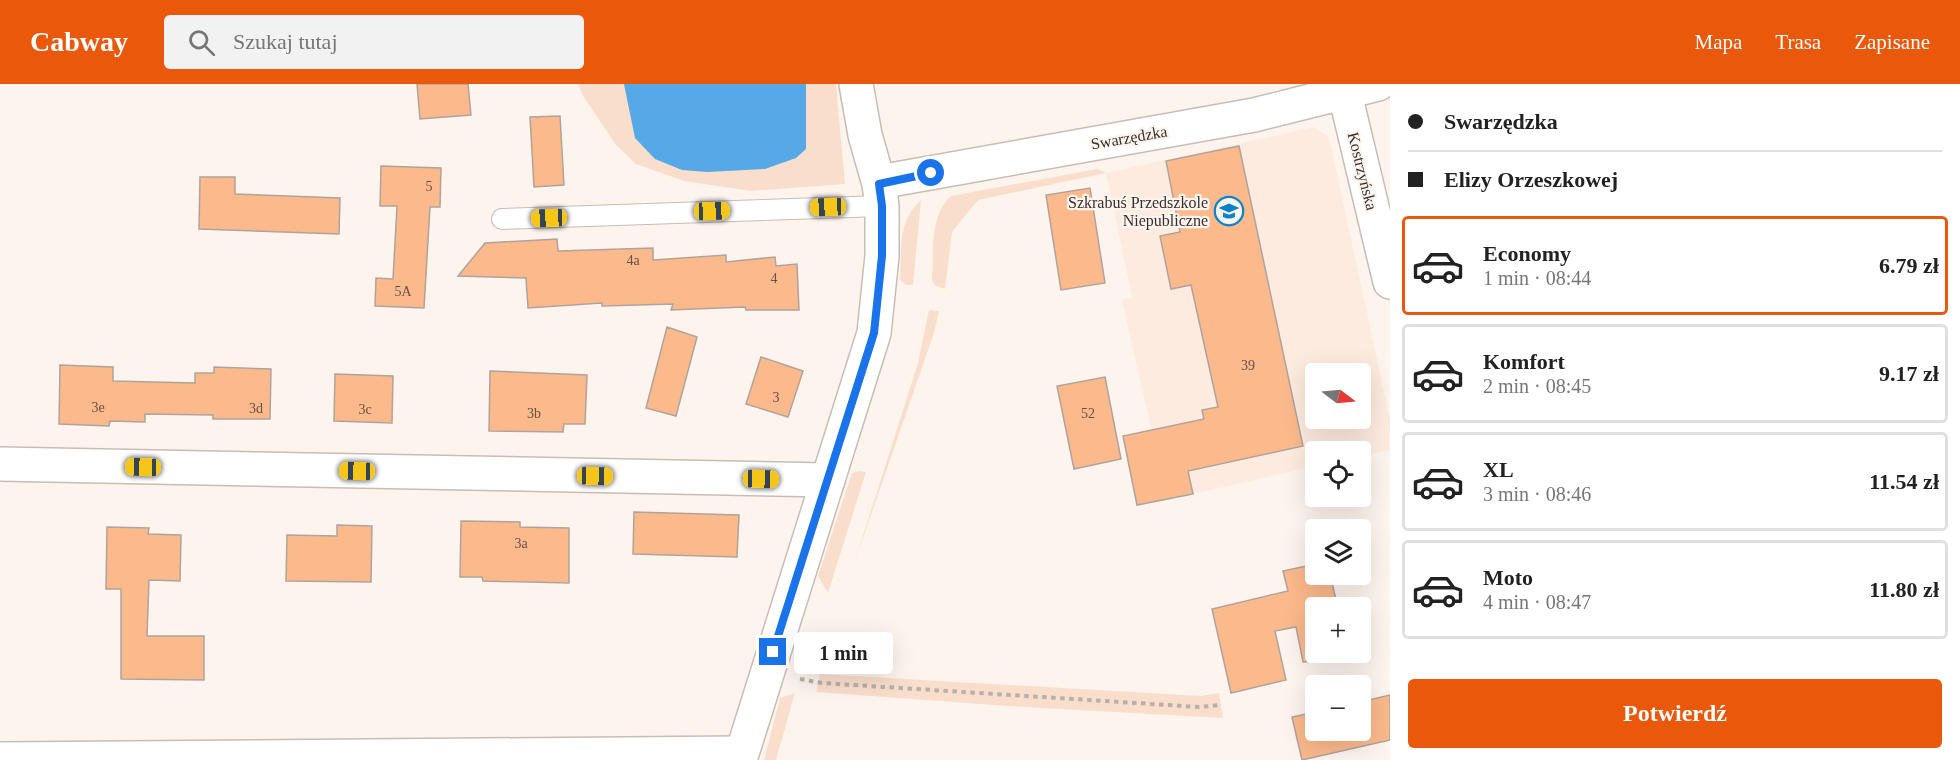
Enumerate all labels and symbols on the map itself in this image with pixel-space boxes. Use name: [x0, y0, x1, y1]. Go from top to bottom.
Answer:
street label: Swarzędzka: [1090, 122, 1169, 154]
street label: Kostrzyńska: [1344, 130, 1380, 212]
route start: [917, 159, 944, 186]
house number: 5: [426, 179, 433, 194]
place label: Szkrabuś Przedszkole Niepubliczne: [1068, 194, 1208, 230]
school or university icon: Szkrabuś Przedszkole Niepubliczne: [1213, 195, 1245, 227]
car: [810, 197, 846, 217]
car: [694, 201, 730, 221]
car: [531, 208, 567, 228]
house number: 4a: [626, 253, 640, 268]
house number: 4: [771, 271, 778, 286]
house number: 5A: [394, 284, 412, 299]
house number: 39: [1241, 358, 1255, 373]
north arrow: [1305, 363, 1371, 429]
house number: 3: [773, 390, 780, 405]
house number: 3e: [91, 400, 105, 415]
house number: 3d: [249, 401, 263, 416]
house number: 3c: [358, 402, 372, 417]
house number: 3b: [527, 406, 541, 421]
house number: 52: [1081, 406, 1095, 421]
car: [125, 458, 161, 476]
car: [339, 462, 375, 480]
car: [577, 467, 613, 485]
car: [743, 470, 779, 488]
house number: 3a: [514, 536, 528, 551]
callout: 1 min: [794, 631, 893, 673]
route end: [759, 638, 786, 665]

